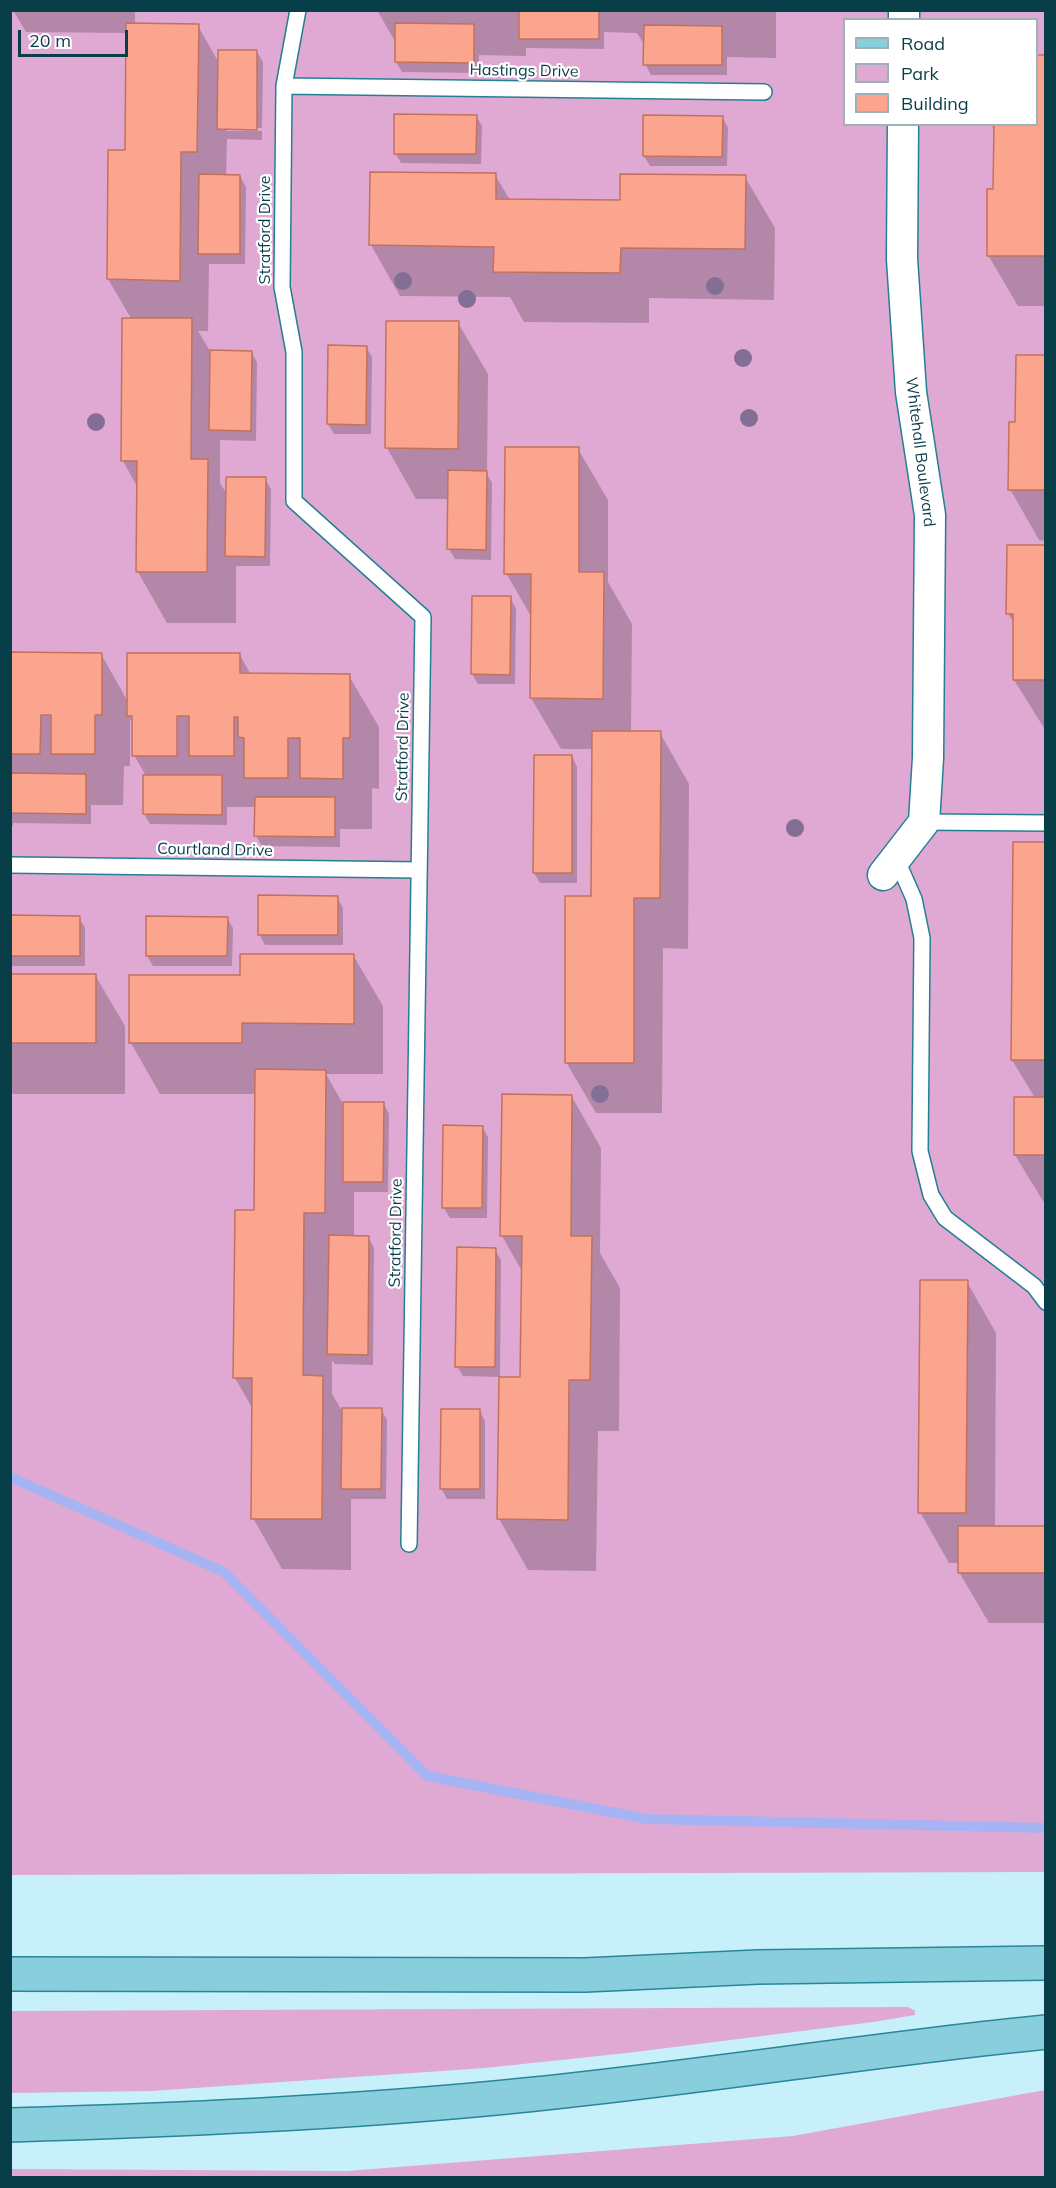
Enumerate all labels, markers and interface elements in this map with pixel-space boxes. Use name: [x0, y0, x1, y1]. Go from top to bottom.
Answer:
scale bar: [21, 18, 130, 56]
legend: [843, 18, 1038, 126]
text: 20 m: [29, 29, 71, 52]
text: Road: [901, 32, 945, 55]
street label: Hastings Drive: [469, 60, 579, 82]
text: Park: [901, 62, 939, 85]
text: Building: [901, 92, 969, 115]
street label: Stratford Drive: [255, 176, 275, 284]
street label: Whitehall Boulevard: [901, 376, 939, 528]
street label: Stratford Drive: [392, 692, 414, 802]
street label: Courtland Drive: [157, 839, 273, 861]
street label: Stratford Drive: [385, 1178, 407, 1288]

